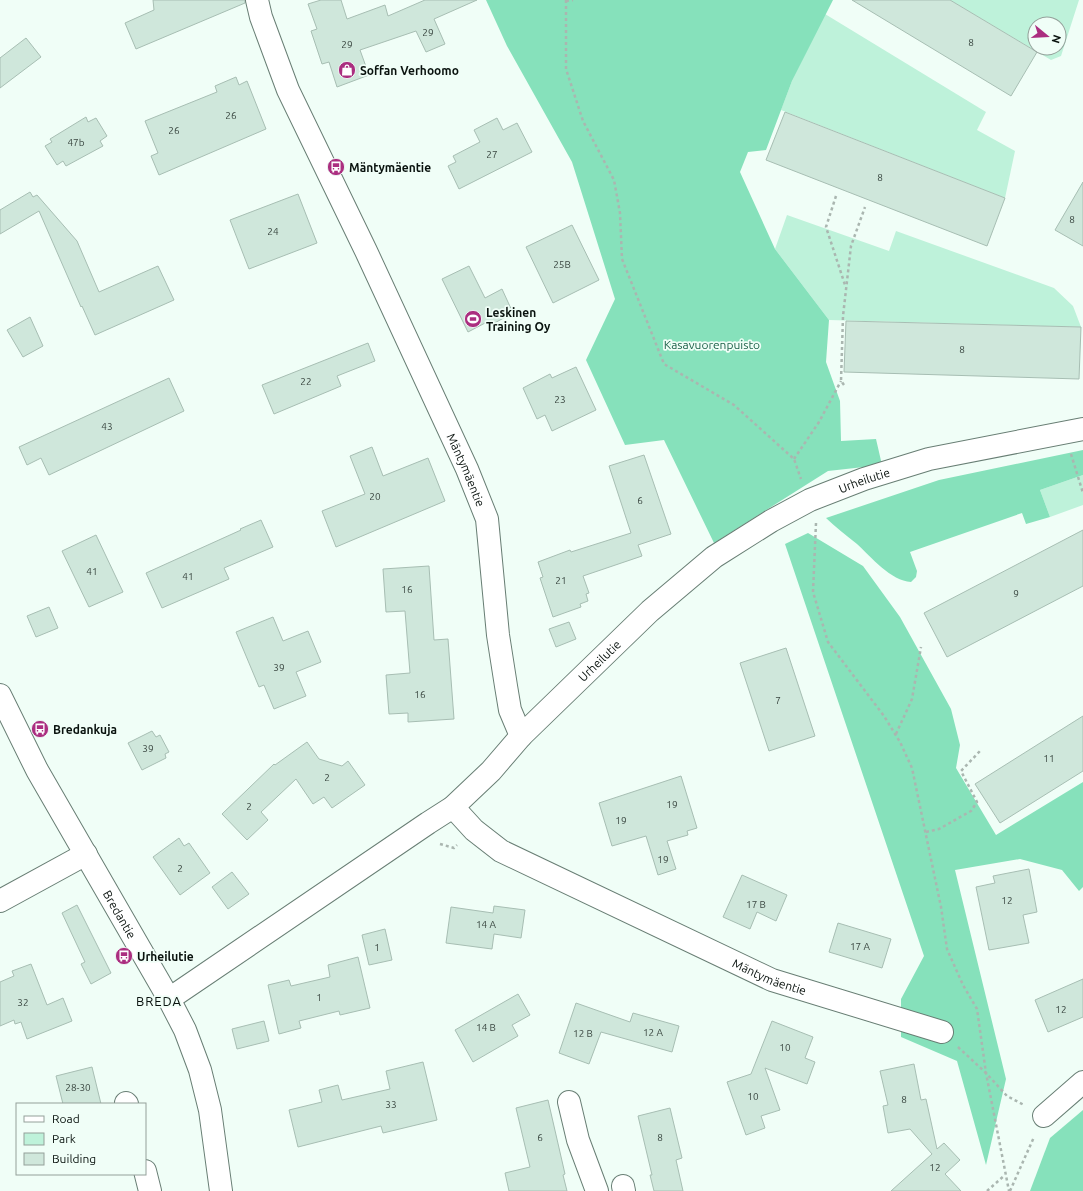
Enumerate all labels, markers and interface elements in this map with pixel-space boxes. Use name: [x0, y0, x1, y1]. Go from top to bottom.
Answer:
north arrow: [1027, 16, 1067, 56]
house number: 29: [422, 27, 434, 38]
text: N: [1050, 33, 1063, 45]
house number: 8: [968, 37, 974, 48]
house number: 29: [341, 39, 353, 50]
shop icon: Soffan Verhoomo: [337, 60, 357, 80]
place label: Soffan Verhoomo: [360, 64, 459, 77]
house number: 26: [225, 110, 237, 121]
house number: 26: [168, 125, 180, 136]
house number: 47b: [67, 137, 85, 148]
house number: 27: [486, 149, 498, 160]
bus stop icon: Mäntymäentie: [326, 157, 346, 177]
place label: Mäntymäentie: [349, 161, 431, 174]
house number: 8: [877, 172, 883, 183]
house number: 8: [1069, 214, 1075, 225]
house number: 24: [267, 226, 279, 237]
house number: 25B: [553, 259, 571, 270]
place label: Leskinen Training Oy: [486, 306, 551, 333]
sports icon: Leskinen Training Oy: [463, 309, 483, 329]
park label: Kasavuorenpuisto: [664, 338, 760, 351]
house number: 8: [959, 344, 965, 355]
house number: 22: [300, 376, 312, 387]
house number: 23: [554, 394, 566, 405]
house number: 43: [101, 421, 113, 432]
street label: Mäntymäentie: [445, 431, 488, 508]
street label: Urheilutie: [836, 465, 891, 495]
house number: 20: [369, 491, 381, 502]
house number: 6: [637, 495, 643, 506]
house number: 41: [86, 566, 98, 577]
house number: 41: [182, 571, 194, 582]
house number: 21: [555, 575, 567, 586]
house number: 16: [401, 584, 413, 595]
house number: 9: [1013, 588, 1019, 599]
street label: Urheilutie: [575, 637, 623, 684]
house number: 39: [273, 662, 285, 673]
house number: 16: [414, 689, 426, 700]
house number: 7: [775, 695, 781, 706]
bus stop icon: Bredankuja: [30, 719, 50, 739]
place label: Bredankuja: [53, 723, 117, 736]
house number: 39: [142, 743, 154, 754]
house number: 11: [1043, 753, 1055, 764]
house number: 2: [324, 772, 330, 783]
house number: 19: [666, 799, 678, 810]
house number: 2: [246, 801, 252, 812]
house number: 19: [615, 815, 627, 826]
house number: 19: [657, 854, 669, 865]
house number: 2: [177, 863, 183, 874]
street label: Bredantie: [101, 888, 139, 940]
house number: 12: [1001, 895, 1013, 906]
house number: 17 B: [746, 899, 766, 910]
house number: 14 A: [476, 919, 497, 930]
house number: 17 A: [850, 941, 871, 952]
house number: 1: [374, 942, 380, 953]
bus stop icon: Urheilutie: [114, 946, 134, 966]
place label: Urheilutie: [137, 950, 194, 963]
street label: Mäntymäentie: [731, 956, 808, 997]
house number: 1: [316, 992, 322, 1003]
district label: BREDA: [136, 994, 182, 1008]
house number: 32: [17, 997, 29, 1008]
house number: 12: [1055, 1004, 1067, 1015]
house number: 14 B: [476, 1022, 496, 1033]
house number: 12 A: [643, 1027, 664, 1038]
house number: 12 B: [573, 1028, 593, 1039]
house number: 10: [779, 1042, 791, 1053]
house number: 28-30: [65, 1082, 91, 1093]
house number: 10: [747, 1091, 759, 1102]
house number: 8: [901, 1094, 907, 1105]
house number: 33: [385, 1099, 397, 1110]
legend: [16, 1103, 146, 1175]
text: Road: [52, 1112, 80, 1125]
text: Park: [52, 1132, 76, 1145]
house number: 6: [537, 1132, 543, 1143]
house number: 8: [657, 1132, 663, 1143]
text: Building: [52, 1152, 96, 1165]
house number: 12: [929, 1162, 941, 1173]

